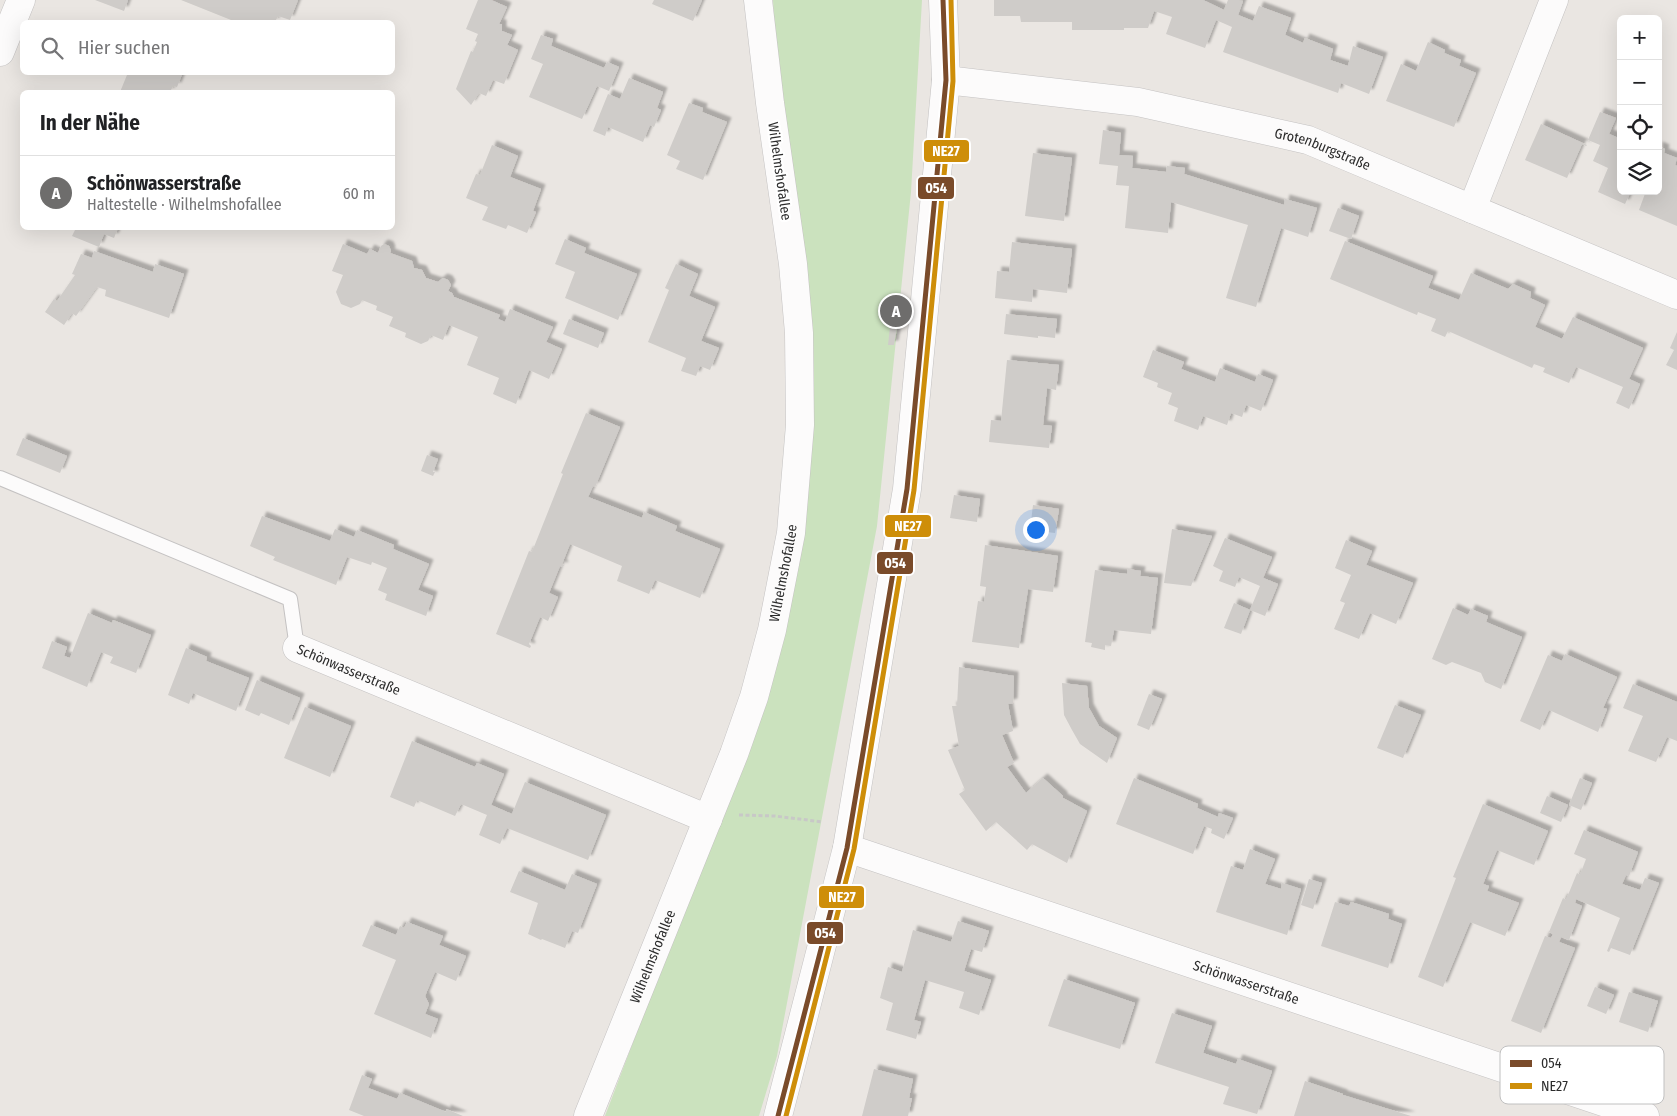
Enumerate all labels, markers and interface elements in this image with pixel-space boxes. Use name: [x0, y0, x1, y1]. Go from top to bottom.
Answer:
map controls: [1617, 15, 1662, 195]
button: +: [1617, 15, 1662, 60]
search box: [20, 20, 395, 75]
icon: search: [38, 34, 66, 62]
text: Hier suchen: [78, 36, 170, 59]
button: −: [1617, 60, 1662, 105]
button: locate: [1617, 105, 1662, 150]
text: In der Nähe: [40, 110, 140, 136]
street label: Wilhelmshofallee: [764, 121, 795, 221]
street label: Grotenburgstraße: [1273, 125, 1373, 174]
line badge: NE27: [923, 139, 970, 163]
text: NE27: [932, 143, 960, 160]
button: layers: [1617, 150, 1662, 195]
text: Schönwasserstraße: [87, 172, 241, 195]
line badge: 054: [917, 176, 955, 200]
text: 054: [925, 180, 947, 197]
text: A: [52, 184, 60, 203]
text: 60 m: [343, 184, 375, 203]
text: Haltestelle · Wilhelmshofallee: [87, 195, 282, 214]
pin: A: [880, 292, 912, 330]
line badge: NE27: [884, 514, 932, 538]
your location: [1023, 517, 1049, 543]
text: NE27: [894, 518, 922, 535]
street label: Wilhelmshofallee: [766, 524, 801, 624]
line badge: 054: [876, 551, 914, 575]
text: 054: [884, 555, 906, 572]
street label: Schönwasserstraße: [294, 641, 403, 699]
line badge: NE27: [818, 885, 865, 909]
text: NE27: [828, 889, 856, 906]
street label: Wilhelmshofallee: [626, 907, 679, 1006]
line badge: 054: [806, 921, 844, 945]
text: 054: [814, 925, 836, 942]
street label: Schönwasserstraße: [1191, 957, 1301, 1008]
legend: [1500, 1046, 1664, 1104]
text: 054: [1541, 1055, 1562, 1072]
text: NE27: [1541, 1078, 1568, 1095]

